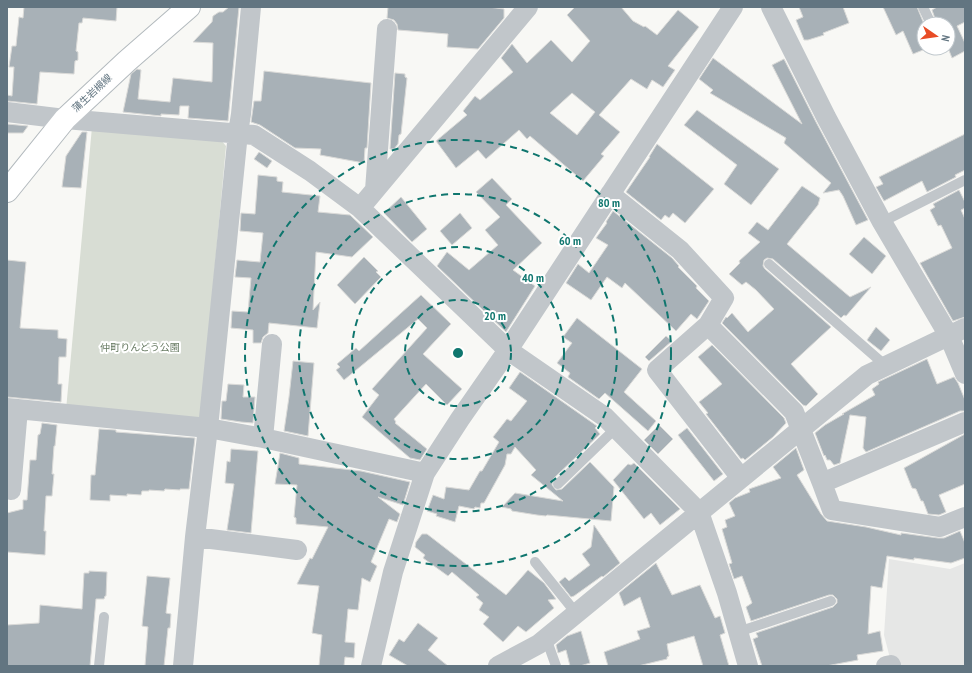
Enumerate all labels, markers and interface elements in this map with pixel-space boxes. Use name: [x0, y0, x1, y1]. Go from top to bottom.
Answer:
north arrow: [916, 16, 956, 56]
text: N: [938, 34, 953, 43]
street label: 蒲生岩槻線: [69, 71, 115, 115]
text: 80 m: [598, 195, 620, 210]
text: 60 m: [559, 233, 581, 248]
text: 40 m: [522, 270, 544, 285]
text: 20 m: [484, 308, 506, 323]
park label: 仲町りんどう公園: [100, 341, 180, 354]
centre of rings: [451, 346, 465, 360]

